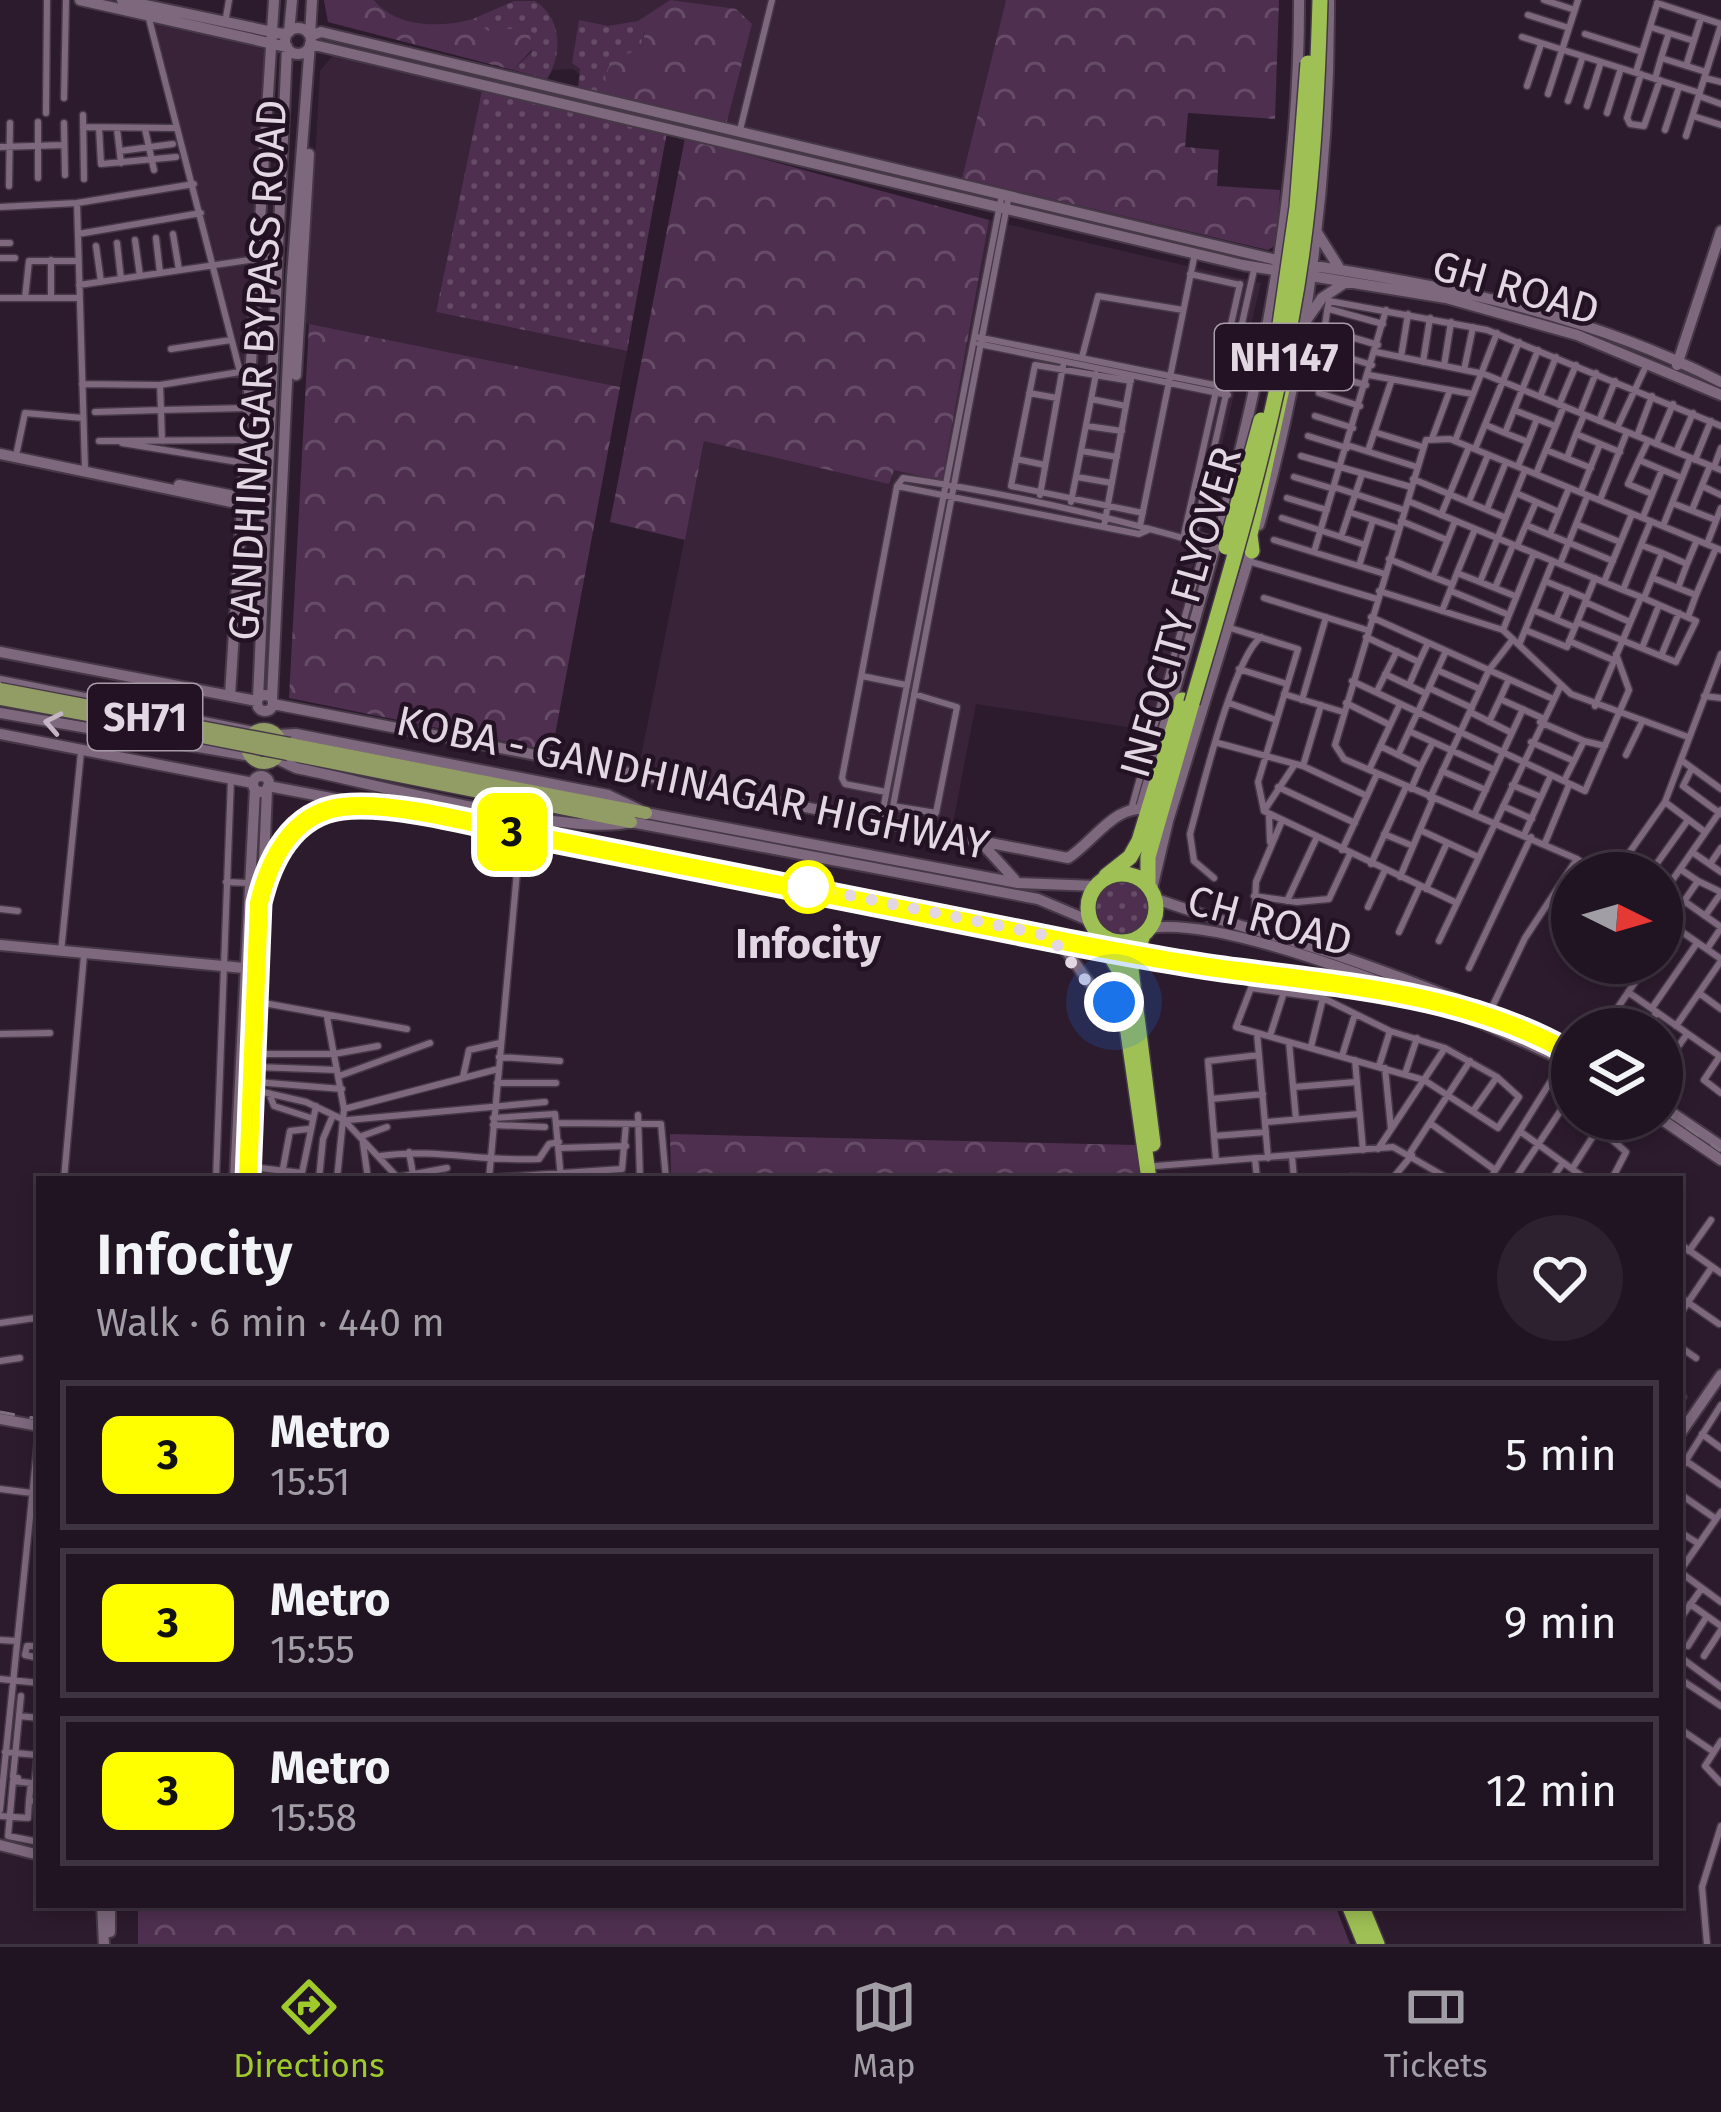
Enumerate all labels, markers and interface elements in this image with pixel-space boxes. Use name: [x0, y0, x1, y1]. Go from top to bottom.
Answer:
street label: GANDHINAGAR BYPASS ROAD: [219, 98, 297, 642]
street label: GH ROAD: [1427, 240, 1605, 336]
road number: NH147: [1215, 324, 1353, 390]
street label: INFOCITY FLYOVER: [1110, 441, 1252, 783]
road number: SH71: [88, 684, 202, 750]
street label: KOBA - GANDHINAGAR HIGHWAY: [392, 696, 994, 870]
one-way arrow: [43, 711, 63, 737]
line badge: 3: [473, 793, 551, 871]
text: 3: [501, 807, 523, 857]
north arrow: [1551, 852, 1683, 984]
map controls: [1551, 852, 1683, 1140]
marker: Infocity: [783, 862, 833, 912]
street label: CH ROAD: [1182, 875, 1357, 967]
place label: Infocity: [735, 919, 882, 969]
your location: [1084, 972, 1144, 1032]
button: layers: [1551, 1008, 1683, 1140]
button: heart: [1497, 1215, 1623, 1341]
text: Infocity: [96, 1221, 292, 1289]
text: Walk · 6 min · 440 m: [96, 1300, 445, 1346]
text: Metro: [270, 1405, 391, 1459]
text: 5 min: [1505, 1428, 1617, 1482]
text: 3: [157, 1430, 179, 1480]
text: 15:51: [270, 1459, 350, 1505]
text: Metro: [270, 1573, 391, 1627]
text: 9 min: [1504, 1596, 1617, 1650]
text: 3: [157, 1598, 179, 1648]
text: 15:55: [270, 1627, 355, 1673]
text: Metro: [270, 1741, 391, 1795]
text: 12 min: [1486, 1764, 1617, 1818]
text: 3: [157, 1766, 179, 1816]
text: 15:58: [270, 1795, 357, 1841]
tab: Directions: [233, 1974, 385, 2086]
tab: Map: [851, 1974, 917, 2086]
tab: Tickets: [1384, 1974, 1488, 2086]

